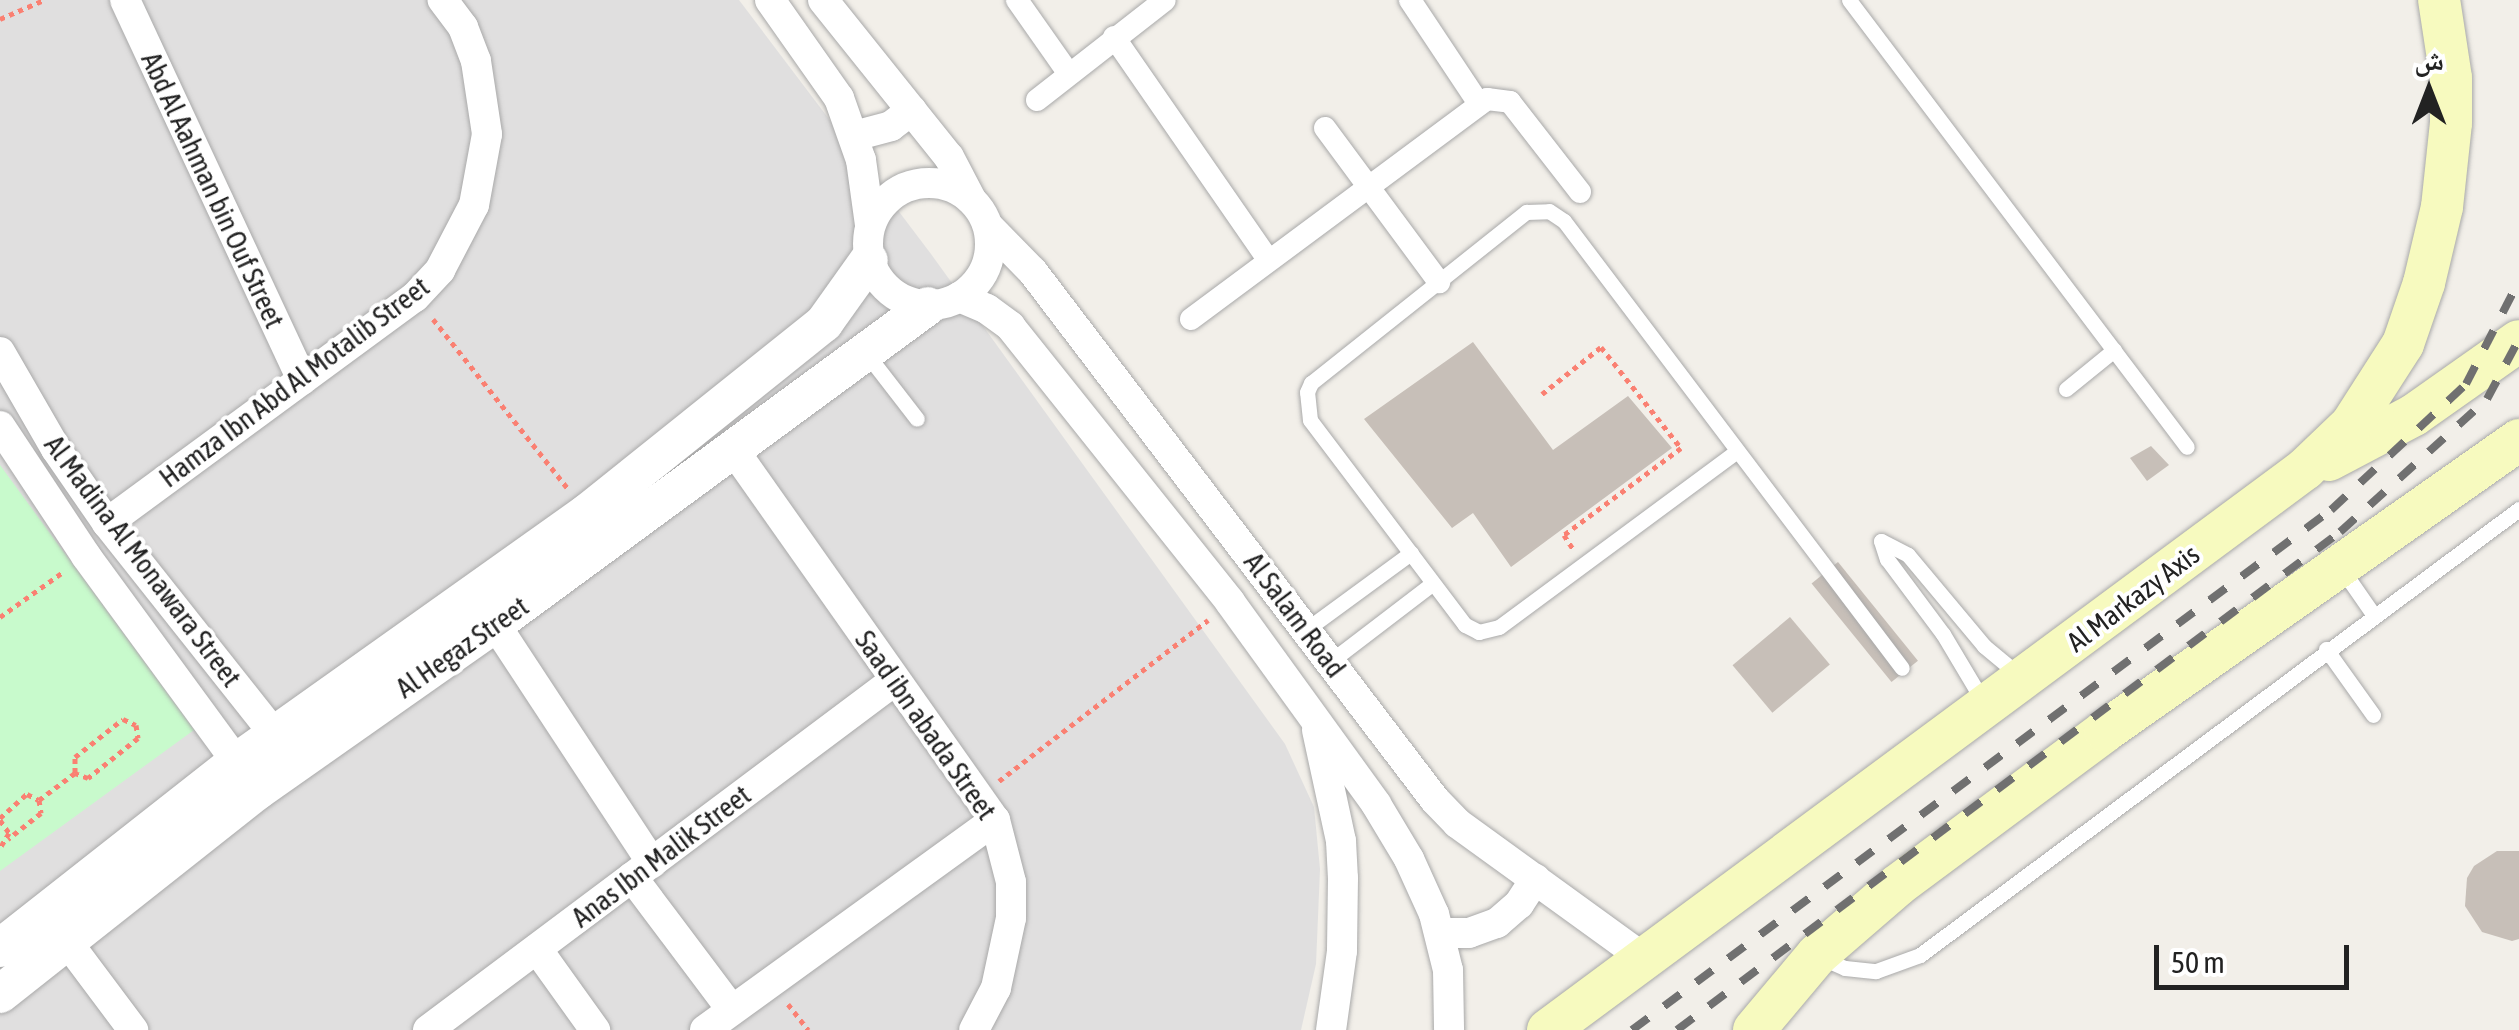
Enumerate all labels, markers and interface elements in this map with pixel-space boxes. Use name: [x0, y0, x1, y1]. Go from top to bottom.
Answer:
north arrow: [2379, 40, 2479, 140]
text: ش: [2414, 44, 2444, 76]
street label: Abd Al Aahman bin Ouf Street: [134, 47, 292, 333]
street label: Hamza Ibn Abd Al Motalib Street: [153, 270, 435, 494]
street label: Al Madina Al Monawara Street: [38, 429, 248, 693]
street label: Al Markazy Axis: [2060, 537, 2206, 659]
street label: Al Salam Road: [1237, 546, 1353, 684]
street label: Al Hegaz Street: [389, 589, 535, 705]
street label: Saad ibn abada Street: [848, 624, 1004, 826]
street label: Anas Ibn Malik Street: [565, 778, 757, 934]
scale bar: [2159, 925, 2354, 987]
text: 50 m: [2171, 945, 2225, 979]

